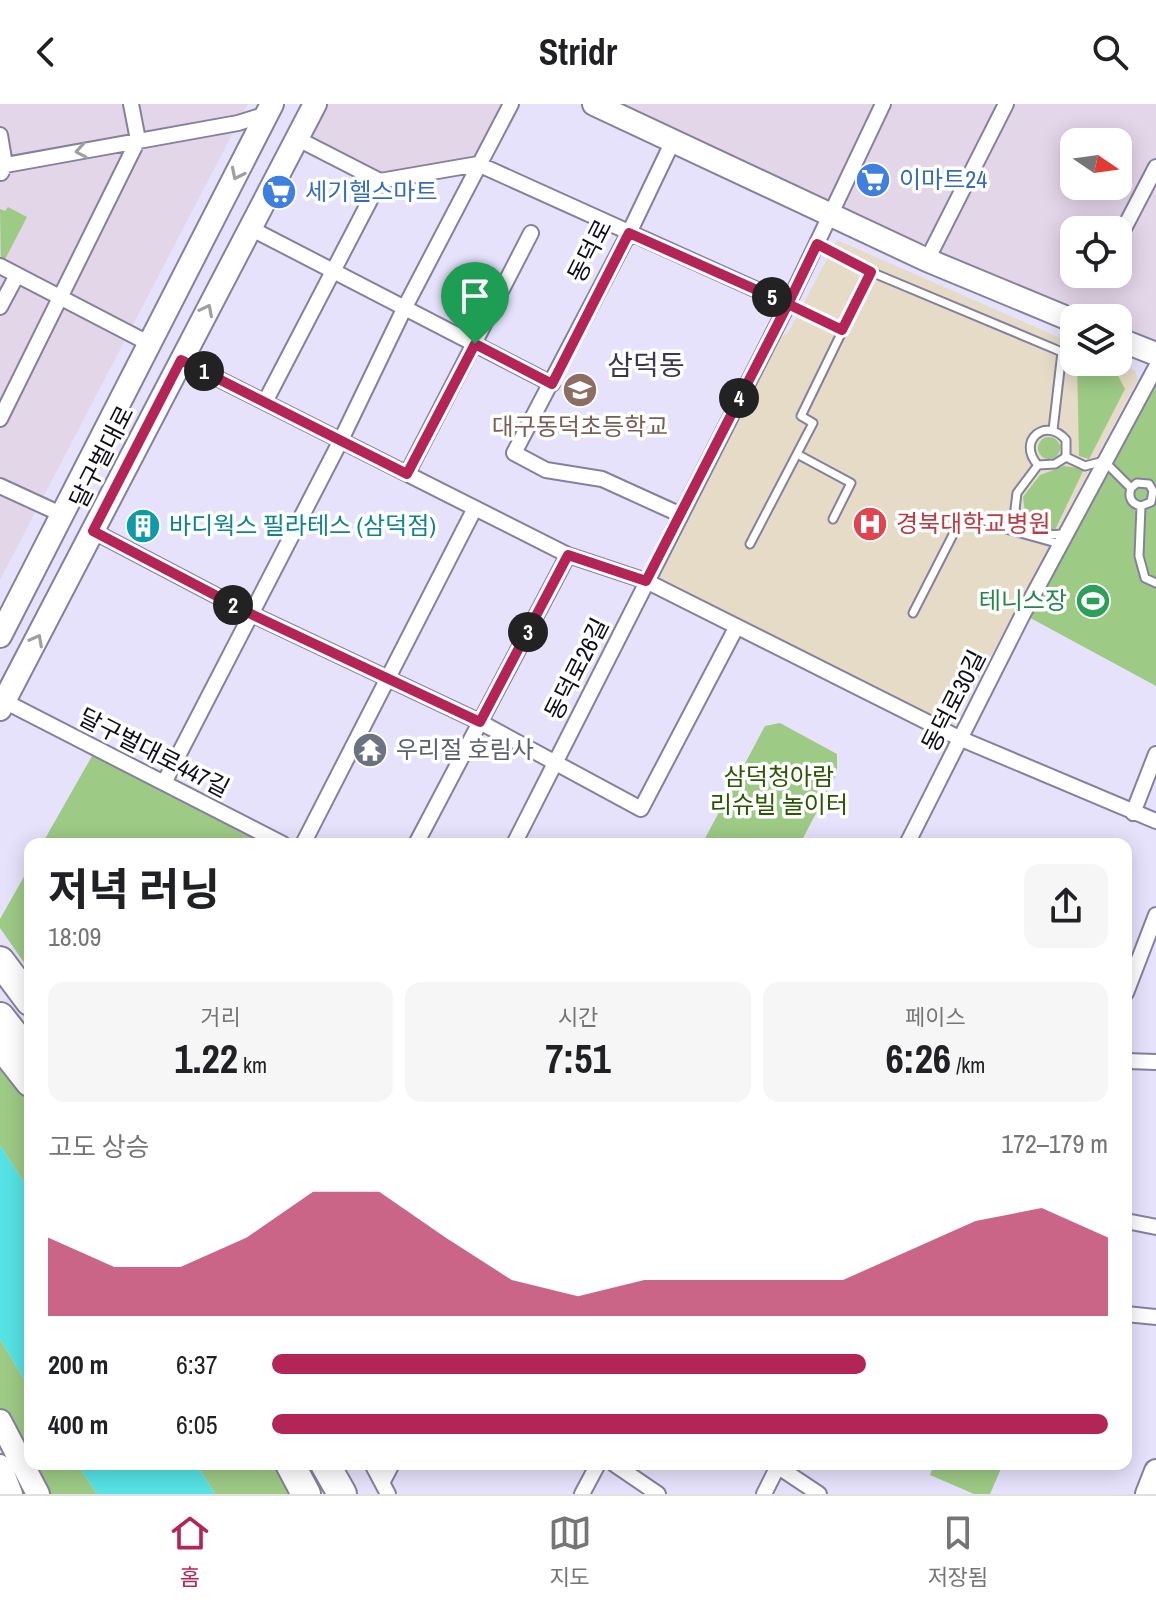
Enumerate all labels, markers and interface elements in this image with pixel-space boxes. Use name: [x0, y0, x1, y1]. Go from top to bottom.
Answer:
text: Stridr: [539, 28, 617, 76]
icon: back: [24, 30, 68, 74]
icon: search: [1088, 30, 1132, 74]
north arrow: [1060, 128, 1132, 200]
map controls: [1060, 128, 1132, 376]
one-way arrow: [74, 141, 88, 158]
supermarket icon: 이마트24: [854, 161, 892, 199]
place label: 이마트24: [899, 163, 987, 195]
one-way arrow: [232, 165, 247, 180]
supermarket icon: 세기헬스마트: [260, 173, 298, 211]
place label: 세기헬스마트: [305, 175, 437, 207]
street label: 동덕로: [560, 214, 618, 287]
button: locate: [1060, 216, 1132, 288]
pin: [441, 262, 509, 344]
icon: arrive: [453, 274, 497, 318]
pin: 5: [752, 277, 792, 317]
text: 5: [767, 282, 777, 312]
one-way arrow: [198, 304, 213, 318]
button: layers: [1060, 304, 1132, 376]
district label: 삼덕동: [607, 346, 685, 384]
pin: 1: [184, 351, 224, 391]
text: 1: [199, 356, 209, 386]
school or university icon: 대구동덕초등학교: [561, 371, 599, 409]
pin: 4: [719, 378, 759, 418]
text: 4: [734, 383, 744, 413]
street label: 달구벌대로: [62, 400, 140, 513]
place label: 대구동덕초등학교: [492, 410, 668, 442]
hospital icon: 경북대학교병원: [851, 505, 889, 543]
building icon: 바디웍스 필라테스 (삼덕점): [124, 507, 162, 545]
place label: 경북대학교병원: [896, 507, 1051, 539]
place label: 바디웍스 필라테스 (삼덕점): [169, 509, 436, 541]
sports icon: 테니스장: [1074, 582, 1112, 620]
place label: 테니스장: [979, 584, 1067, 616]
pin: 2: [213, 585, 253, 625]
text: 2: [228, 590, 238, 620]
pin: 3: [508, 612, 548, 652]
street label: 동덕로26길: [537, 612, 615, 725]
text: 3: [523, 617, 533, 647]
one-way arrow: [27, 634, 42, 649]
street label: 동덕로30길: [914, 644, 992, 757]
street label: 달구벌대로447길: [74, 700, 235, 804]
temple icon: 우리절 호림사: [351, 731, 389, 769]
place label: 우리절 호림사: [396, 733, 534, 765]
park label: 삼덕청아람 리슈빌 놀이터: [710, 760, 848, 820]
text: 저녁 러닝: [48, 859, 220, 919]
button: share: [1024, 864, 1108, 948]
text: 18:09: [48, 919, 101, 954]
text: 거리: [200, 1002, 241, 1032]
text: 시간: [558, 1002, 598, 1032]
text: 페이스: [905, 1002, 966, 1032]
text: 1.22: [174, 1032, 238, 1085]
text: 7:51: [545, 1032, 611, 1085]
text: 6:26: [885, 1032, 951, 1085]
text: km: [238, 1050, 267, 1080]
text: /km: [951, 1050, 985, 1080]
text: 172–179 m: [1001, 1126, 1108, 1161]
text: 고도 상승: [48, 1129, 150, 1164]
text: 200 m: [48, 1347, 108, 1382]
text: 6:37: [176, 1347, 218, 1382]
text: 400 m: [48, 1407, 108, 1442]
text: 6:05: [176, 1407, 218, 1442]
tab: 홈: [168, 1511, 212, 1592]
tab: 지도: [548, 1511, 592, 1592]
tab: 저장됨: [927, 1511, 988, 1592]

